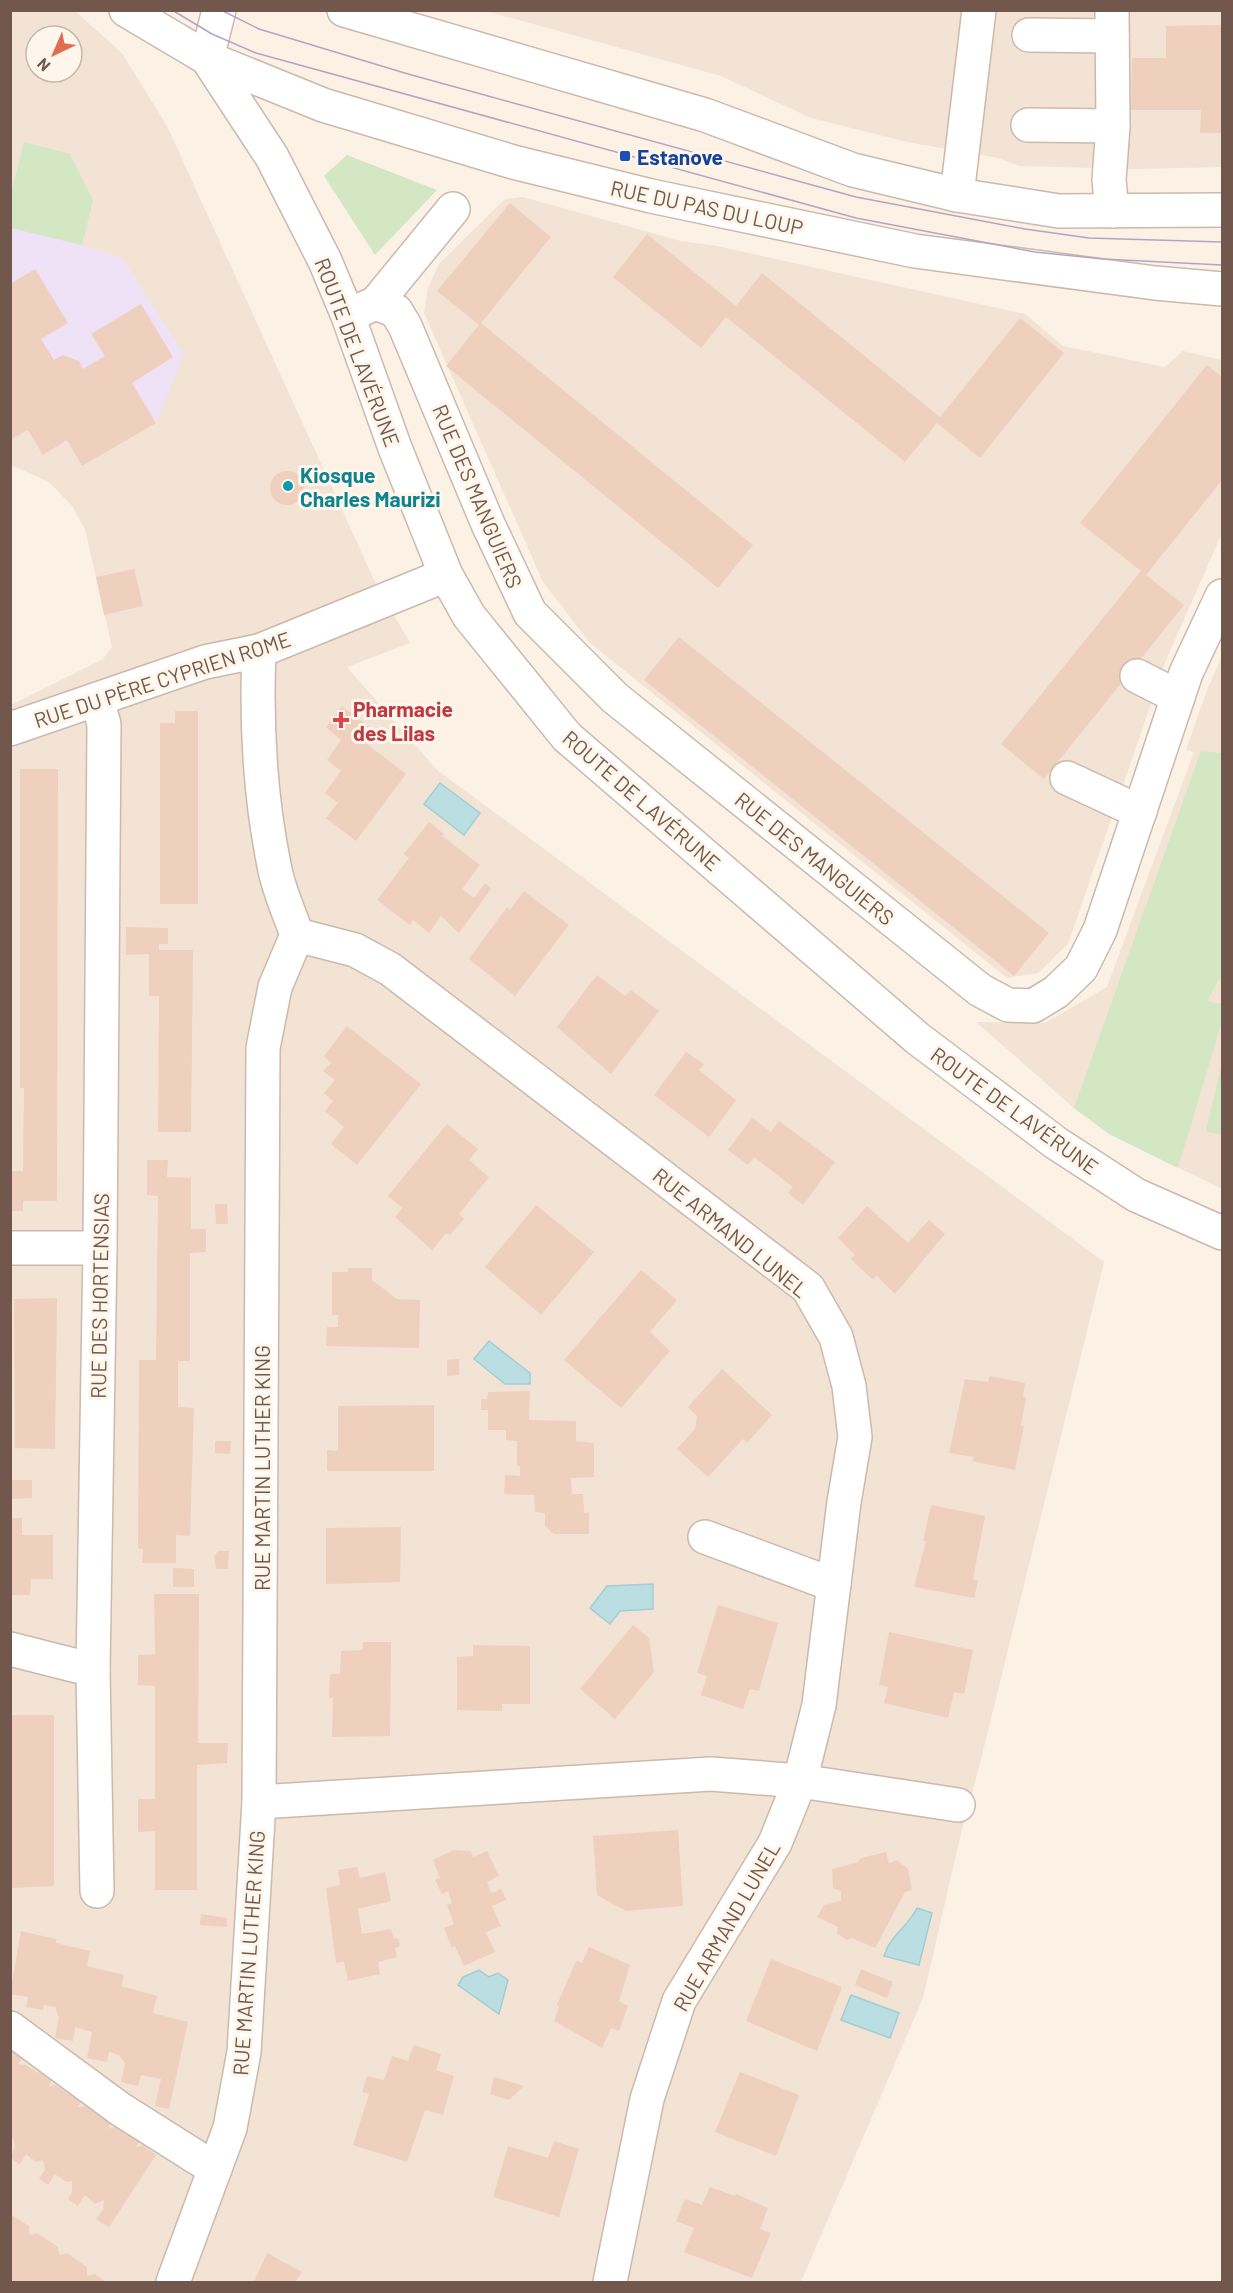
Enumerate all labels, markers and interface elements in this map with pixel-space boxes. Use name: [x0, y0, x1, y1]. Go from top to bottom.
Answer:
north arrow: [24, 24, 84, 84]
text: N: [33, 55, 54, 76]
place label: Estanove: [637, 144, 723, 169]
marker: Estanove: [618, 149, 632, 163]
street label: RUE DU PAS DU LOUP: [608, 174, 806, 240]
street label: ROUTE DE LAVÉRUNE: [310, 254, 406, 450]
street label: RUE DES MANGUIERS: [428, 400, 528, 592]
place label: Kiosque Charles Maurizi: [300, 462, 441, 511]
marker: Kiosque Charles Maurizi: [281, 479, 295, 493]
street label: RUE DU PÈRE CYPRIEN ROME: [30, 626, 294, 732]
place label: Pharmacie des Lilas: [353, 696, 453, 745]
marker: Pharmacie des Lilas: [334, 713, 348, 727]
street label: ROUTE DE LAVÉRUNE: [558, 725, 726, 875]
street label: RUE DES MANGUIERS: [730, 786, 900, 930]
street label: ROUTE DE LAVÉRUNE: [926, 1041, 1104, 1179]
street label: RUE ARMAND LUNEL: [649, 1162, 813, 1302]
street label: RUE DES HORTENSIAS: [85, 1193, 113, 1399]
street label: RUE MARTIN LUTHER KING: [249, 1345, 274, 1591]
street label: RUE MARTIN LUTHER KING: [227, 1829, 269, 2077]
street label: RUE ARMAND LUNEL: [667, 1837, 785, 2015]

